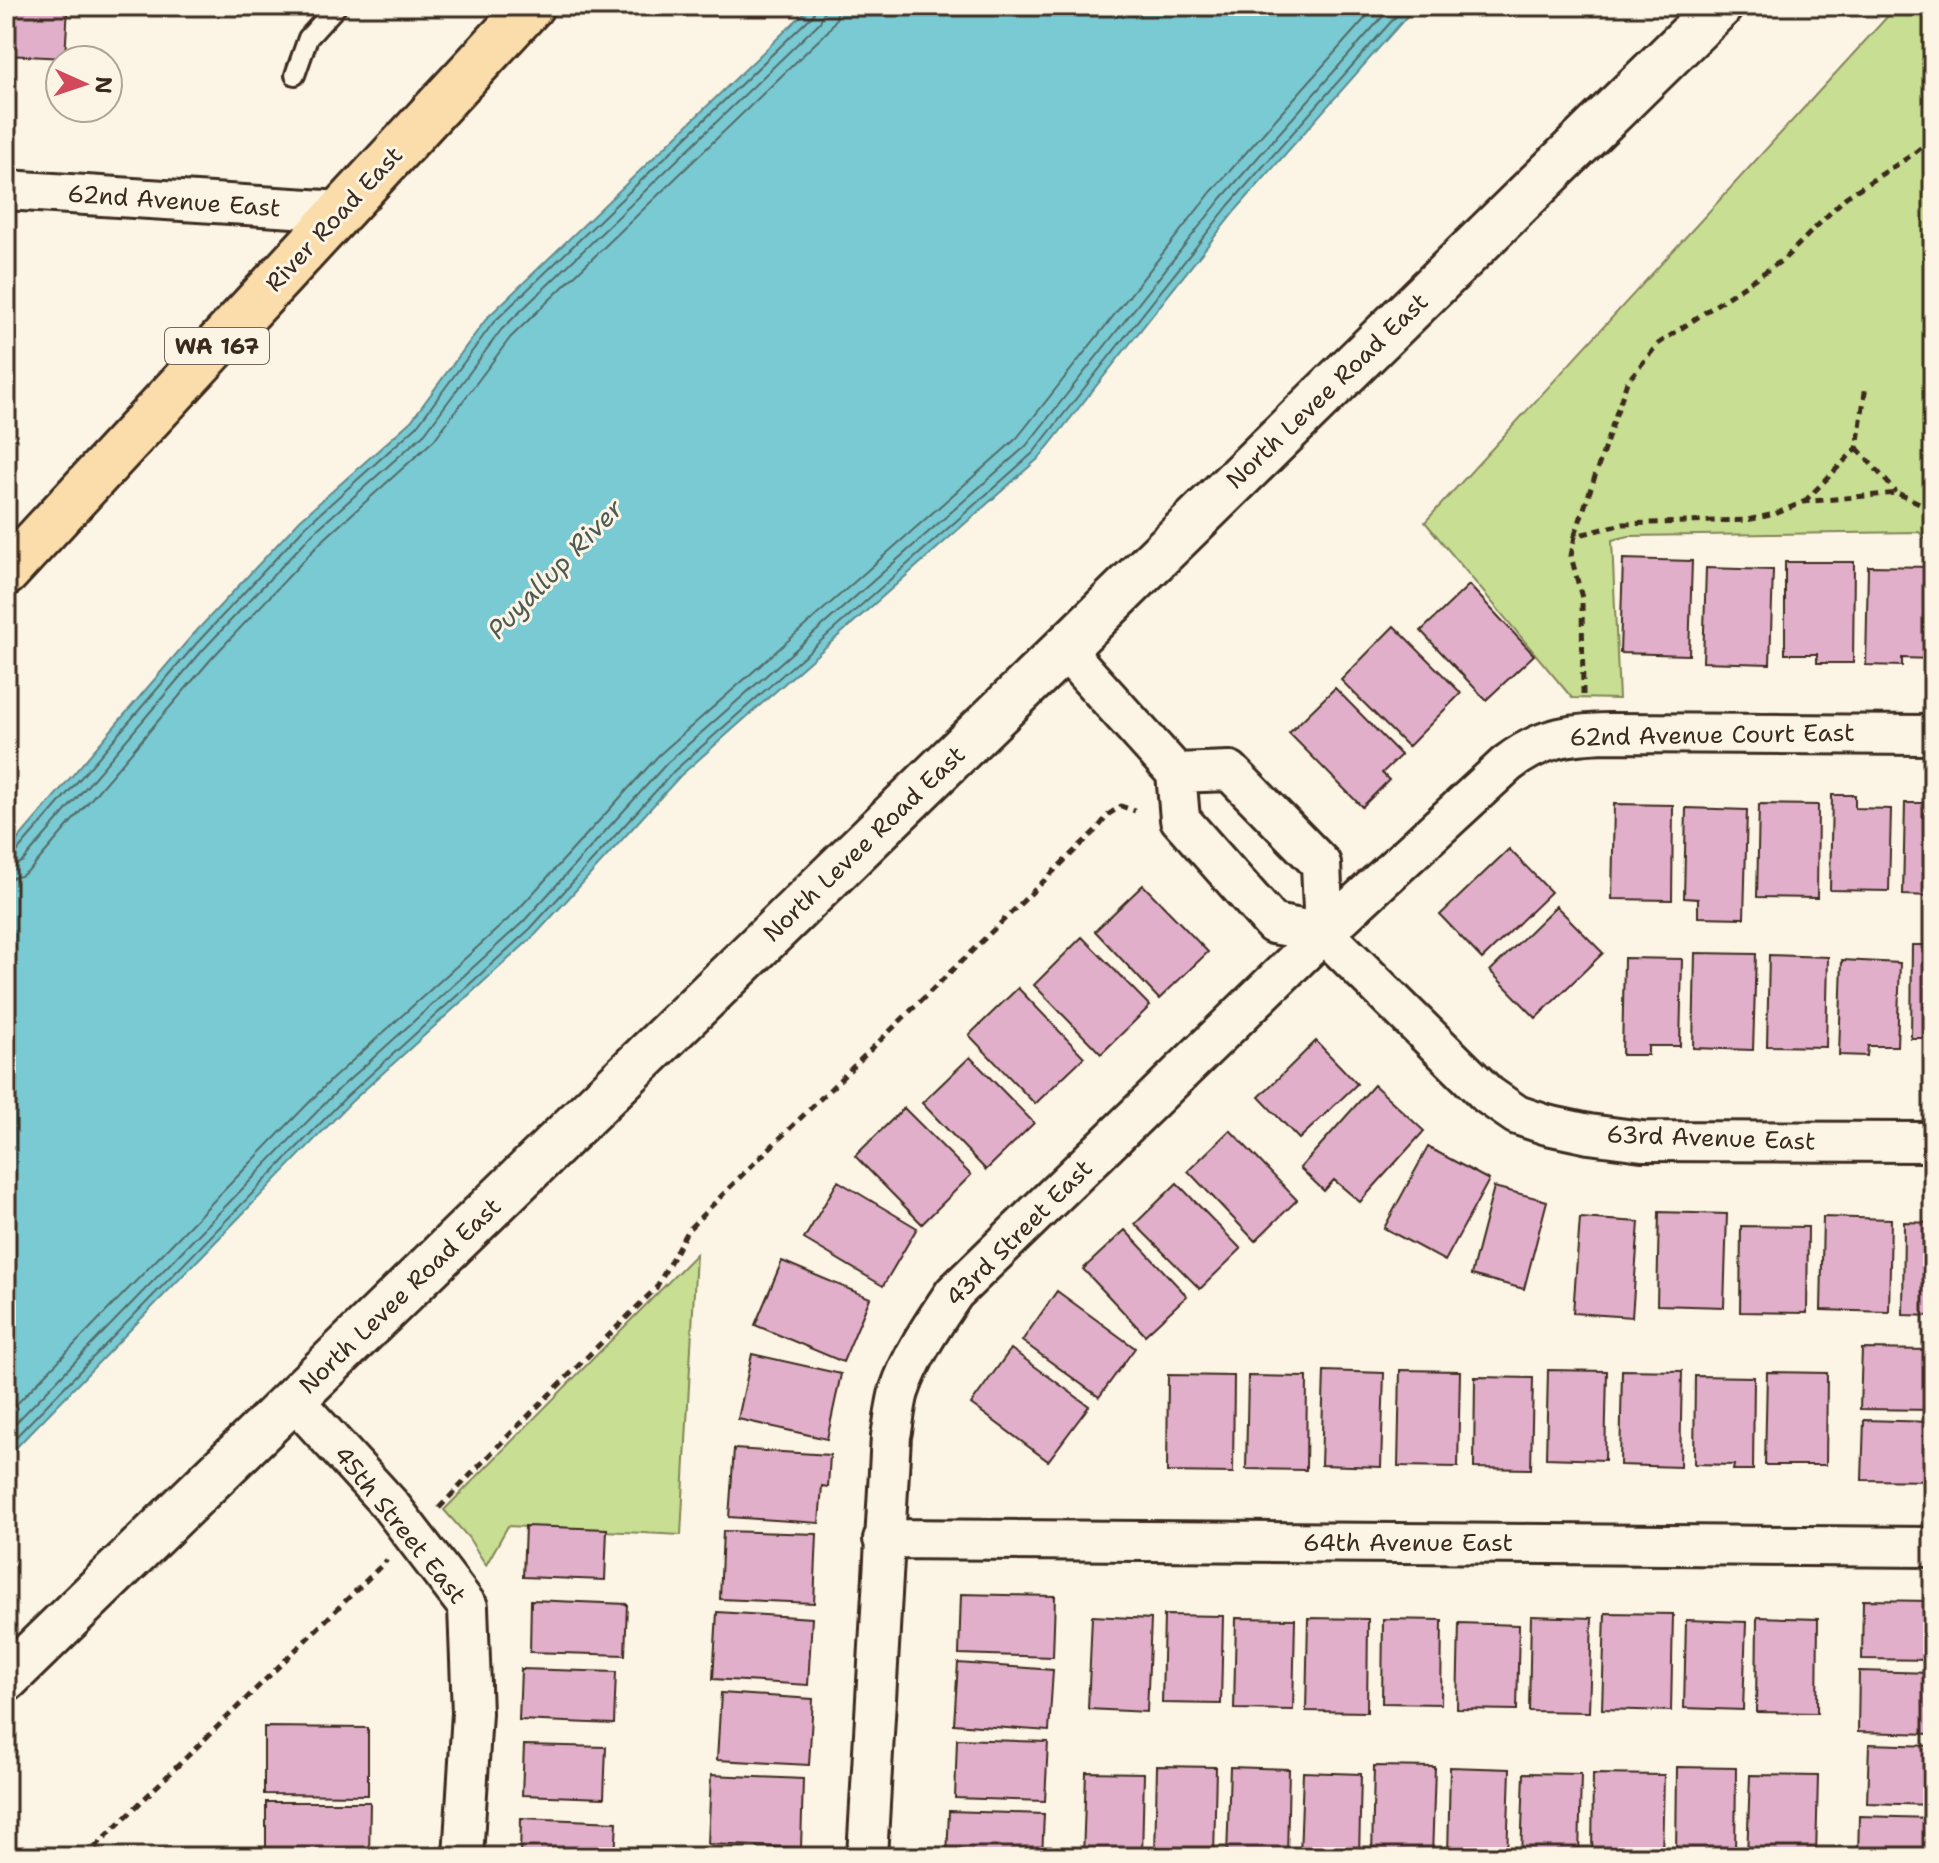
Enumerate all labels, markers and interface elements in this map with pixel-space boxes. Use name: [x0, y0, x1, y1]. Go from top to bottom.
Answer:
north arrow: [44, 44, 124, 124]
text: N: [89, 76, 118, 94]
street label: River Road East: [258, 139, 410, 299]
street label: 62nd Avenue East: [66, 178, 282, 224]
street label: North Levee Road East: [1219, 286, 1435, 496]
road number: WA 167: [165, 328, 269, 364]
water label: Puyallup River: [479, 491, 631, 646]
street label: 62nd Avenue Court East: [1569, 717, 1855, 753]
street label: North Levee Road East: [756, 739, 972, 949]
street label: 63rd Avenue East: [1606, 1118, 1816, 1158]
street label: 43rd Street East: [939, 1153, 1099, 1313]
street label: North Levee Road East: [292, 1191, 508, 1401]
street label: 45th Street East: [326, 1439, 474, 1611]
street label: 64th Avenue East: [1303, 1527, 1513, 1559]

